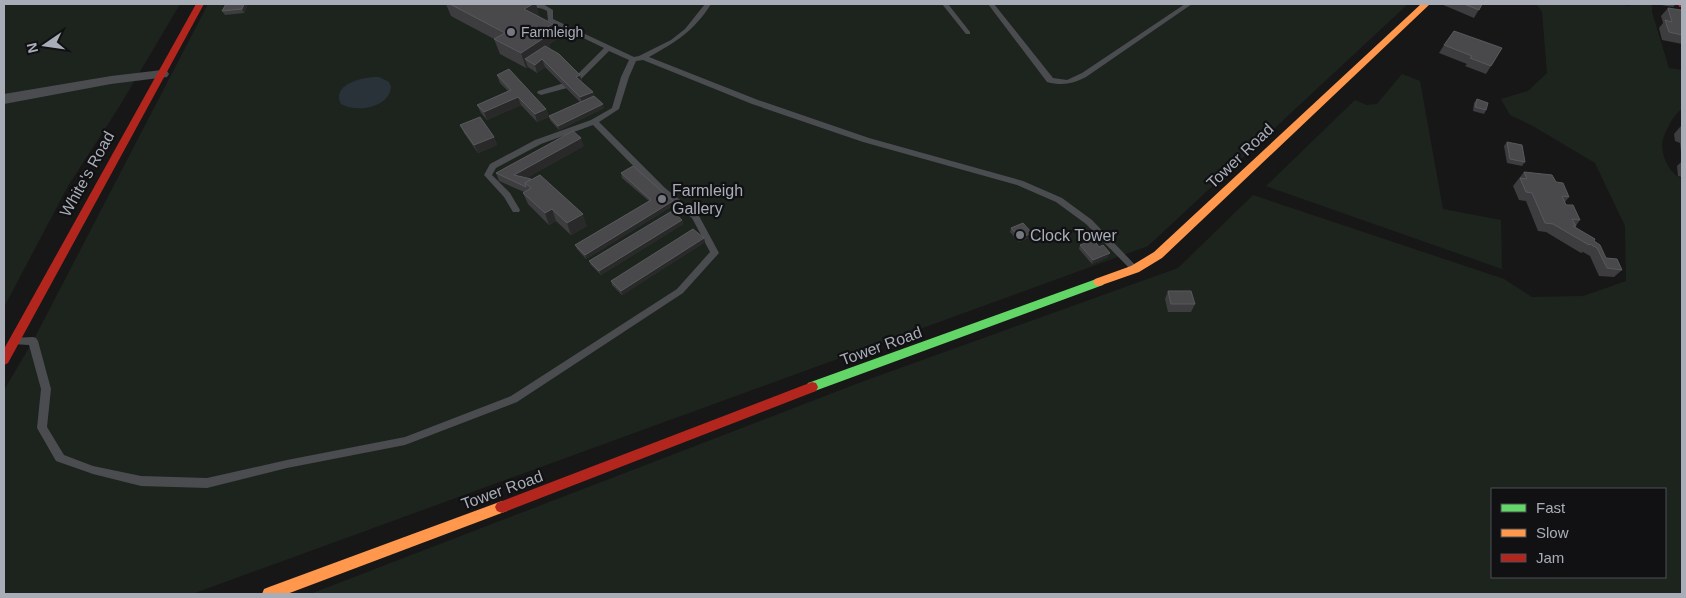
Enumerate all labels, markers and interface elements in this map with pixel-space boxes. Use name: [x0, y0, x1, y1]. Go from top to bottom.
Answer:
north arrow: [20, 20, 70, 70]
place label: Farmleigh: [521, 24, 583, 40]
marker: Farmleigh: [505, 26, 517, 38]
text: N: [23, 41, 41, 55]
street label: Tower Road: [1203, 120, 1277, 192]
street label: White's Road: [57, 128, 117, 220]
place label: Farmleigh Gallery: [672, 182, 743, 217]
marker: Farmleigh Gallery: [656, 193, 668, 205]
place label: Clock Tower: [1030, 227, 1118, 244]
marker: Clock Tower: [1014, 229, 1026, 241]
street label: Tower Road: [838, 323, 924, 369]
street label: Tower Road: [459, 467, 545, 513]
legend: [1491, 488, 1666, 578]
text: Fast: [1536, 499, 1566, 516]
text: Slow: [1536, 524, 1569, 541]
text: Jam: [1536, 549, 1564, 566]

